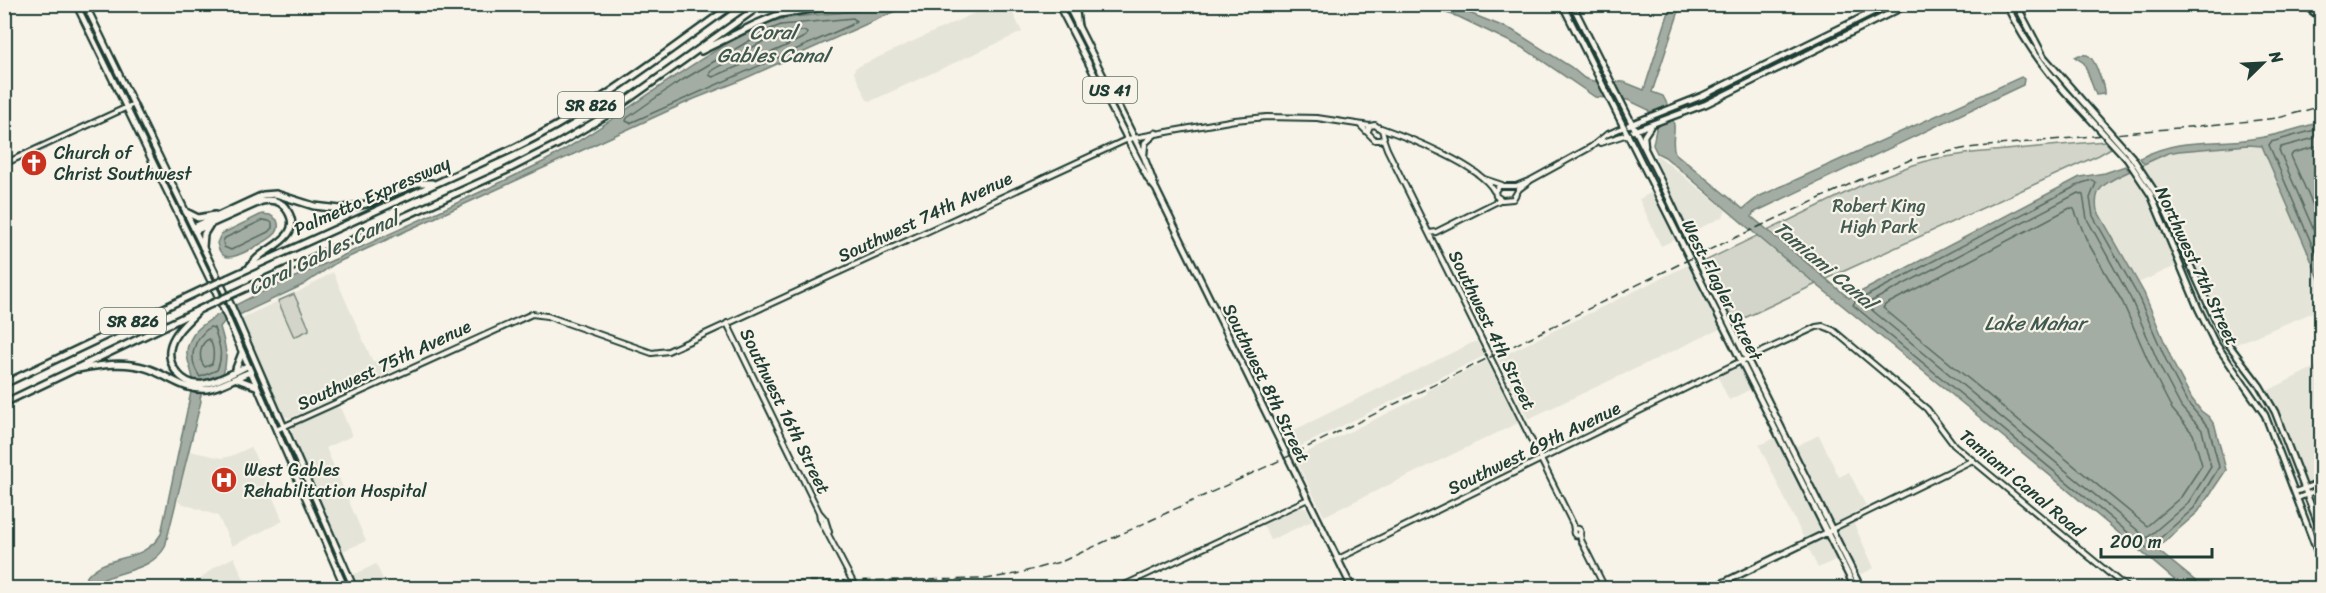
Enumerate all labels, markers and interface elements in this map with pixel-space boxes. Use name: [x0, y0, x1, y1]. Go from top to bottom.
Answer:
water label: Coral Gables Canal: [717, 15, 833, 73]
north arrow: [2233, 33, 2293, 93]
text: N: [2260, 45, 2292, 69]
road number: US 41: [1083, 77, 1137, 103]
road number: SR 826: [558, 92, 624, 118]
place label: Church of Christ Southwest: [54, 137, 192, 190]
street label: Palmetto Expressway: [289, 147, 456, 245]
church icon: Church of Christ Southwest: [19, 148, 49, 178]
street label: Southwest 74th Avenue: [832, 162, 1018, 272]
street label: Northwest 7th Street: [2146, 181, 2248, 351]
park label: Robert King High Park: [1832, 190, 1926, 243]
water label: Coral Gables Canal: [242, 200, 409, 305]
water label: Tamiami Canal: [1765, 212, 1887, 322]
street label: West Flagler Street: [1673, 214, 1772, 367]
street label: Southwest 4th Street: [1439, 244, 1545, 416]
street label: Southwest 8th Street: [1213, 298, 1319, 469]
water label: Lake Mahar: [1984, 306, 2089, 341]
road number: SR 826: [100, 308, 166, 334]
street label: Southwest 75th Avenue: [291, 310, 477, 420]
street label: Southwest 16th Street: [731, 322, 839, 500]
street label: Southwest 69th Avenue: [1442, 392, 1626, 504]
street label: Tamiami Canal Road: [1952, 421, 2093, 546]
place label: West Gables Rehabilitation Hospital: [244, 454, 428, 507]
hospital icon: West Gables Rehabilitation Hospital: [209, 465, 239, 495]
scale bar: [2101, 521, 2212, 559]
text: 200 m: [2110, 526, 2162, 558]

